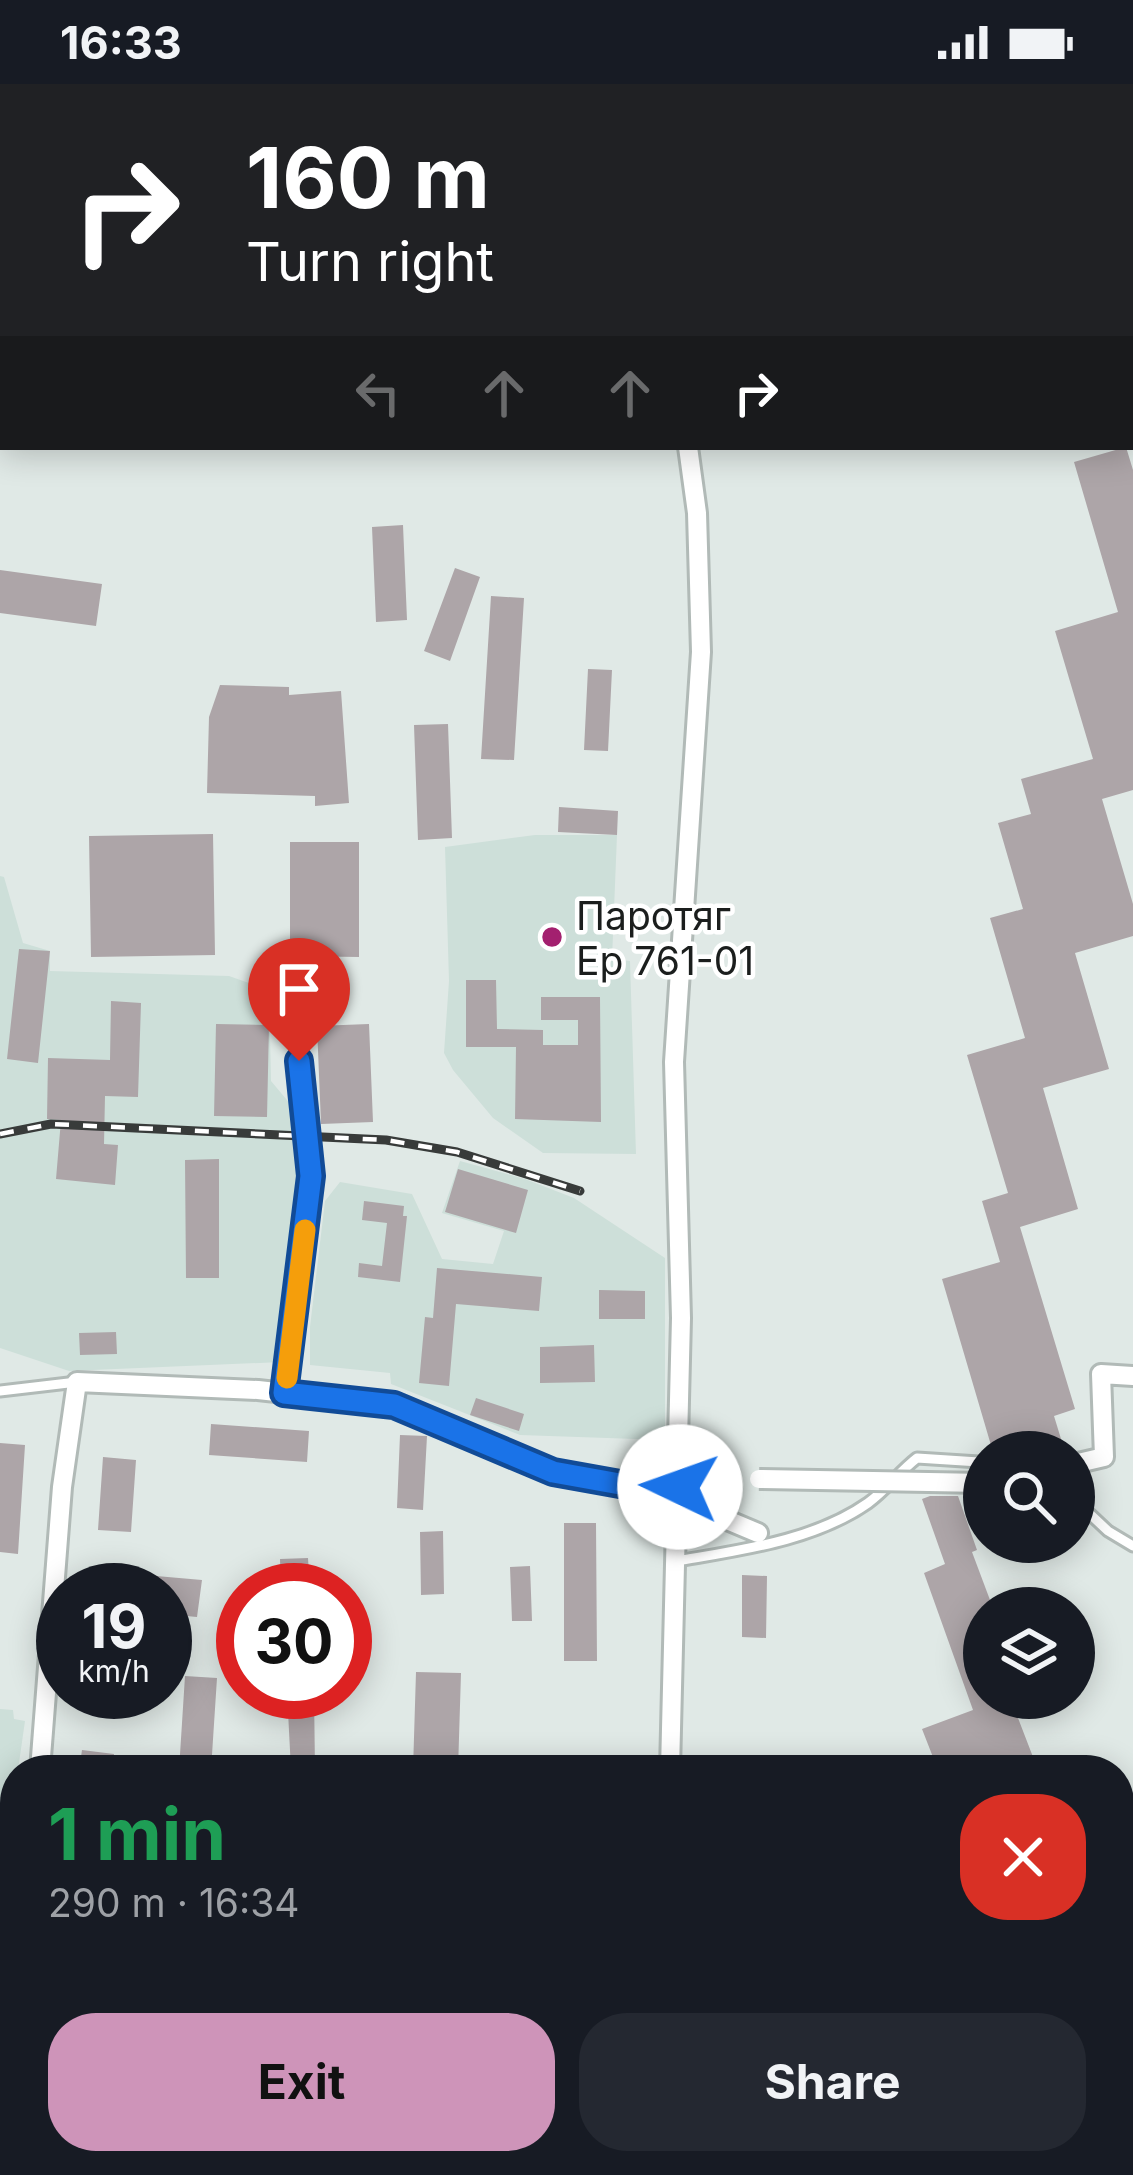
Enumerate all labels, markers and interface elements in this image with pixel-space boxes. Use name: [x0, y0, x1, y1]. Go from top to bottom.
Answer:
text: 16:33: [60, 15, 182, 70]
text: 160 m: [246, 127, 490, 228]
icon: right: [48, 132, 204, 288]
text: Turn right: [246, 229, 494, 294]
icon: left: [345, 360, 411, 426]
icon: ahead: [471, 360, 537, 426]
icon: ahead: [597, 360, 663, 426]
icon: right: [723, 360, 789, 426]
place label: Паротяг Ер 761-01: [576, 892, 754, 984]
marker: Паротяг Ер 761-01: [539, 924, 565, 950]
pin: [248, 938, 350, 1061]
icon: arrive: [266, 956, 332, 1022]
position arrow: [617, 1424, 743, 1550]
map controls: [963, 1431, 1095, 1719]
button: search: [963, 1431, 1095, 1563]
speed limit sign: 30: [216, 1563, 372, 1719]
button: layers: [963, 1587, 1095, 1719]
text: 19: [82, 1590, 146, 1662]
text: km/h: [78, 1653, 150, 1689]
text: 1 min: [48, 1790, 226, 1877]
button: close: [960, 1794, 1086, 1920]
text: 290 m · 16:34: [48, 1879, 299, 1926]
button: Exit: [48, 2013, 555, 2151]
button: Share: [579, 2013, 1086, 2151]

